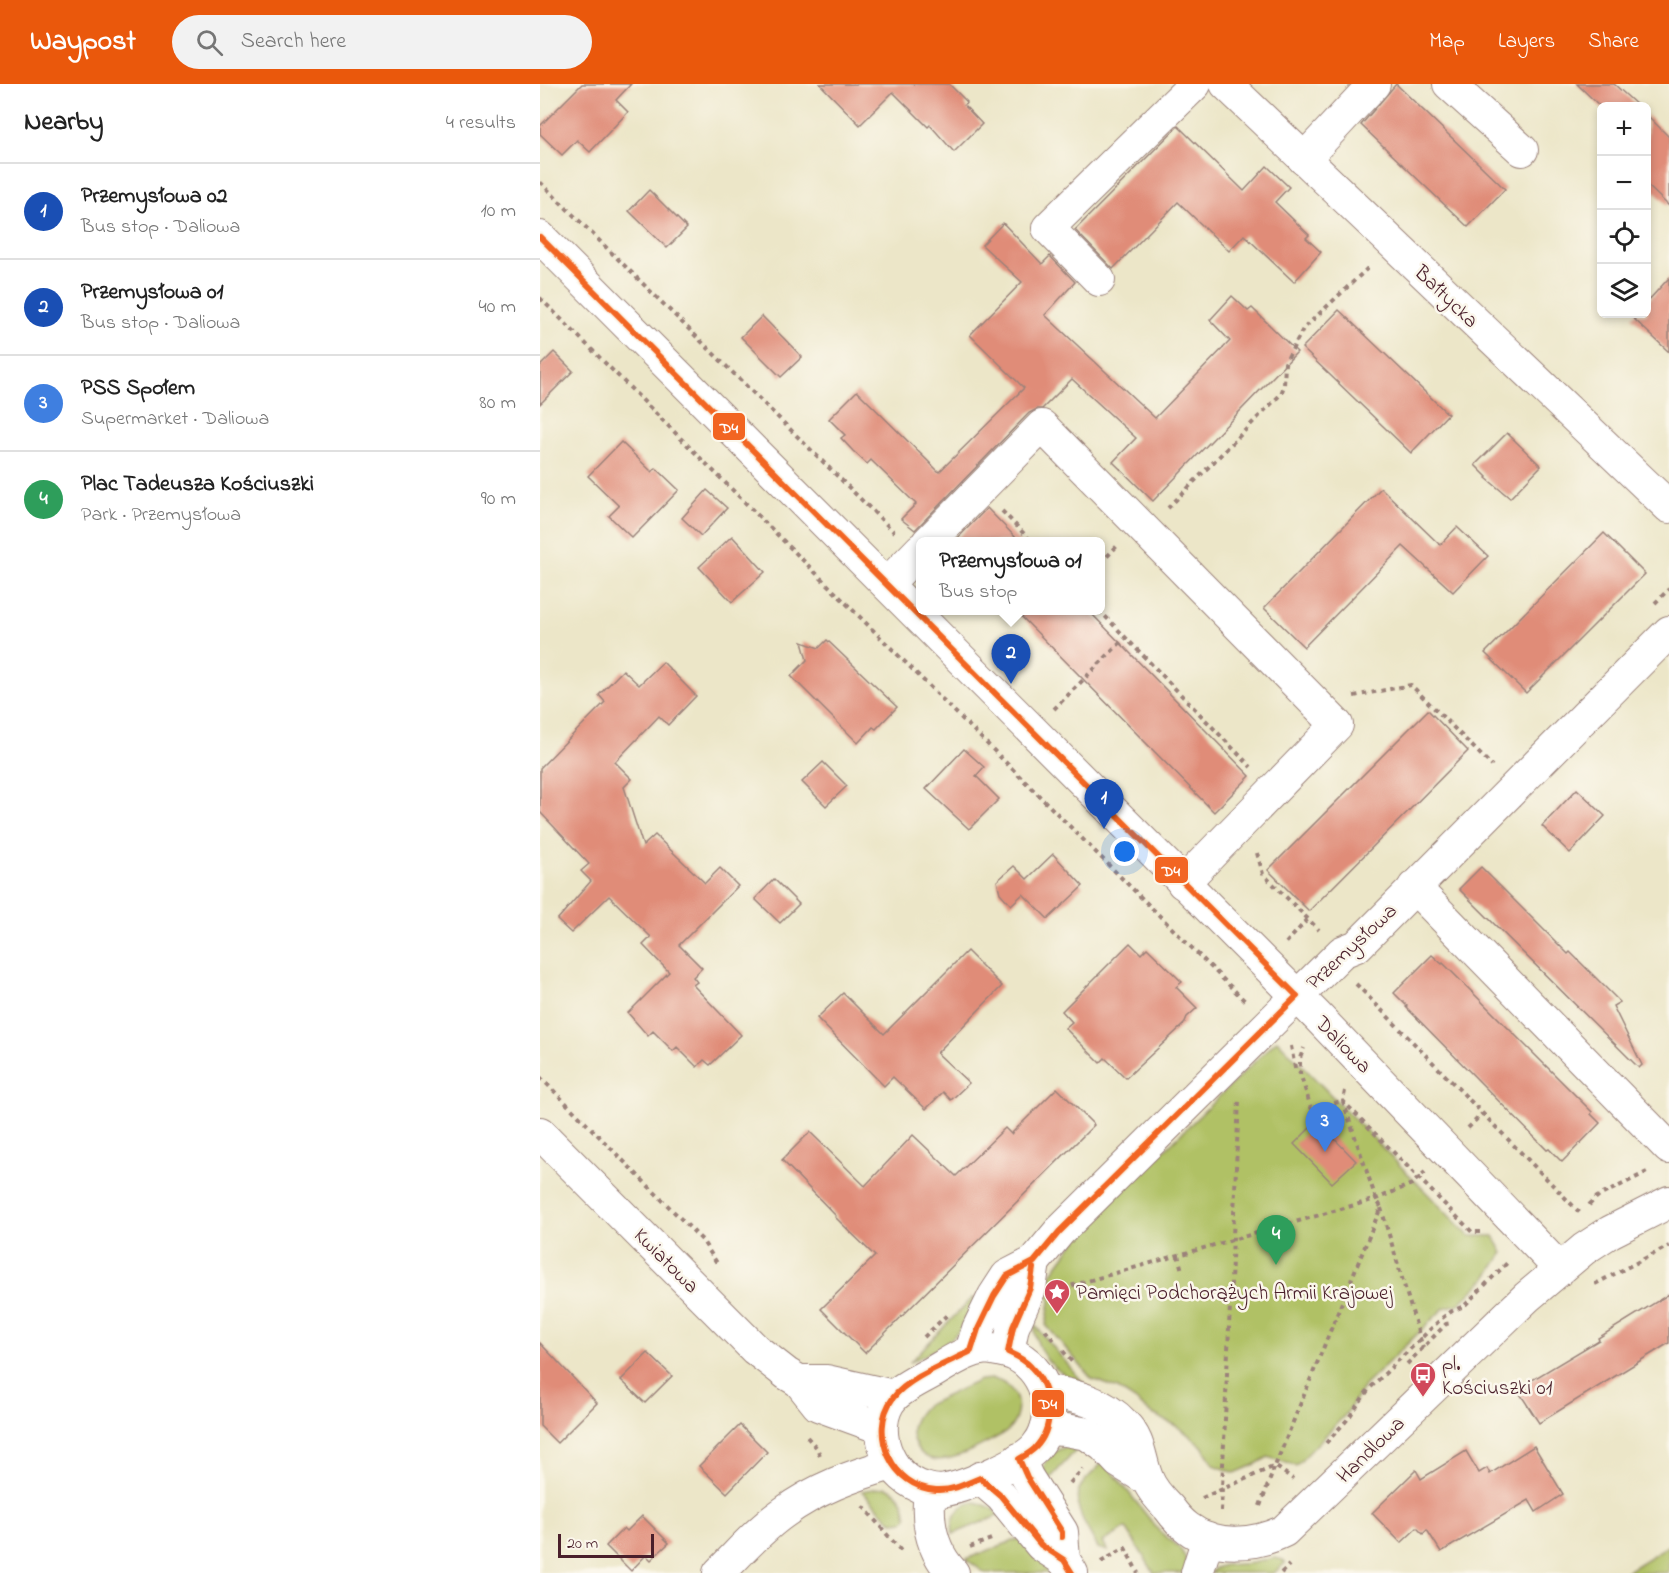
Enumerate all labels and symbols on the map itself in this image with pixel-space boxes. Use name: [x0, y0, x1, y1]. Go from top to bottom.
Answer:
street label: Bałtycka: [1404, 258, 1485, 337]
line badge: D4: [712, 412, 746, 441]
text: D4: [719, 417, 739, 441]
pin: 2: [992, 634, 1030, 684]
pin: 1: [1084, 780, 1124, 829]
your location: [1110, 837, 1139, 866]
line badge: D4: [1154, 856, 1189, 884]
text: D4: [1161, 860, 1181, 884]
street label: Przemysłowa: [1300, 897, 1406, 999]
street label: Daliowa: [1307, 1009, 1378, 1081]
pin: 3: [1306, 1102, 1344, 1152]
pin: 4: [1256, 1216, 1296, 1265]
street label: Kwiatowa: [626, 1222, 705, 1301]
place icon: Pamięci Podchorążych Armii Krajowej: [1042, 1277, 1072, 1315]
place label: Pamięci Podchorążych Armii Krajowej: [1076, 1279, 1393, 1311]
place label: pl. Kościuszki 01: [1442, 1350, 1553, 1404]
bus stop icon: pl. Kościuszki 01: [1408, 1360, 1438, 1398]
line badge: D4: [1031, 1389, 1065, 1418]
text: D4: [1038, 1393, 1058, 1417]
street label: Handlowa: [1330, 1410, 1412, 1491]
scale bar: [558, 1531, 654, 1558]

